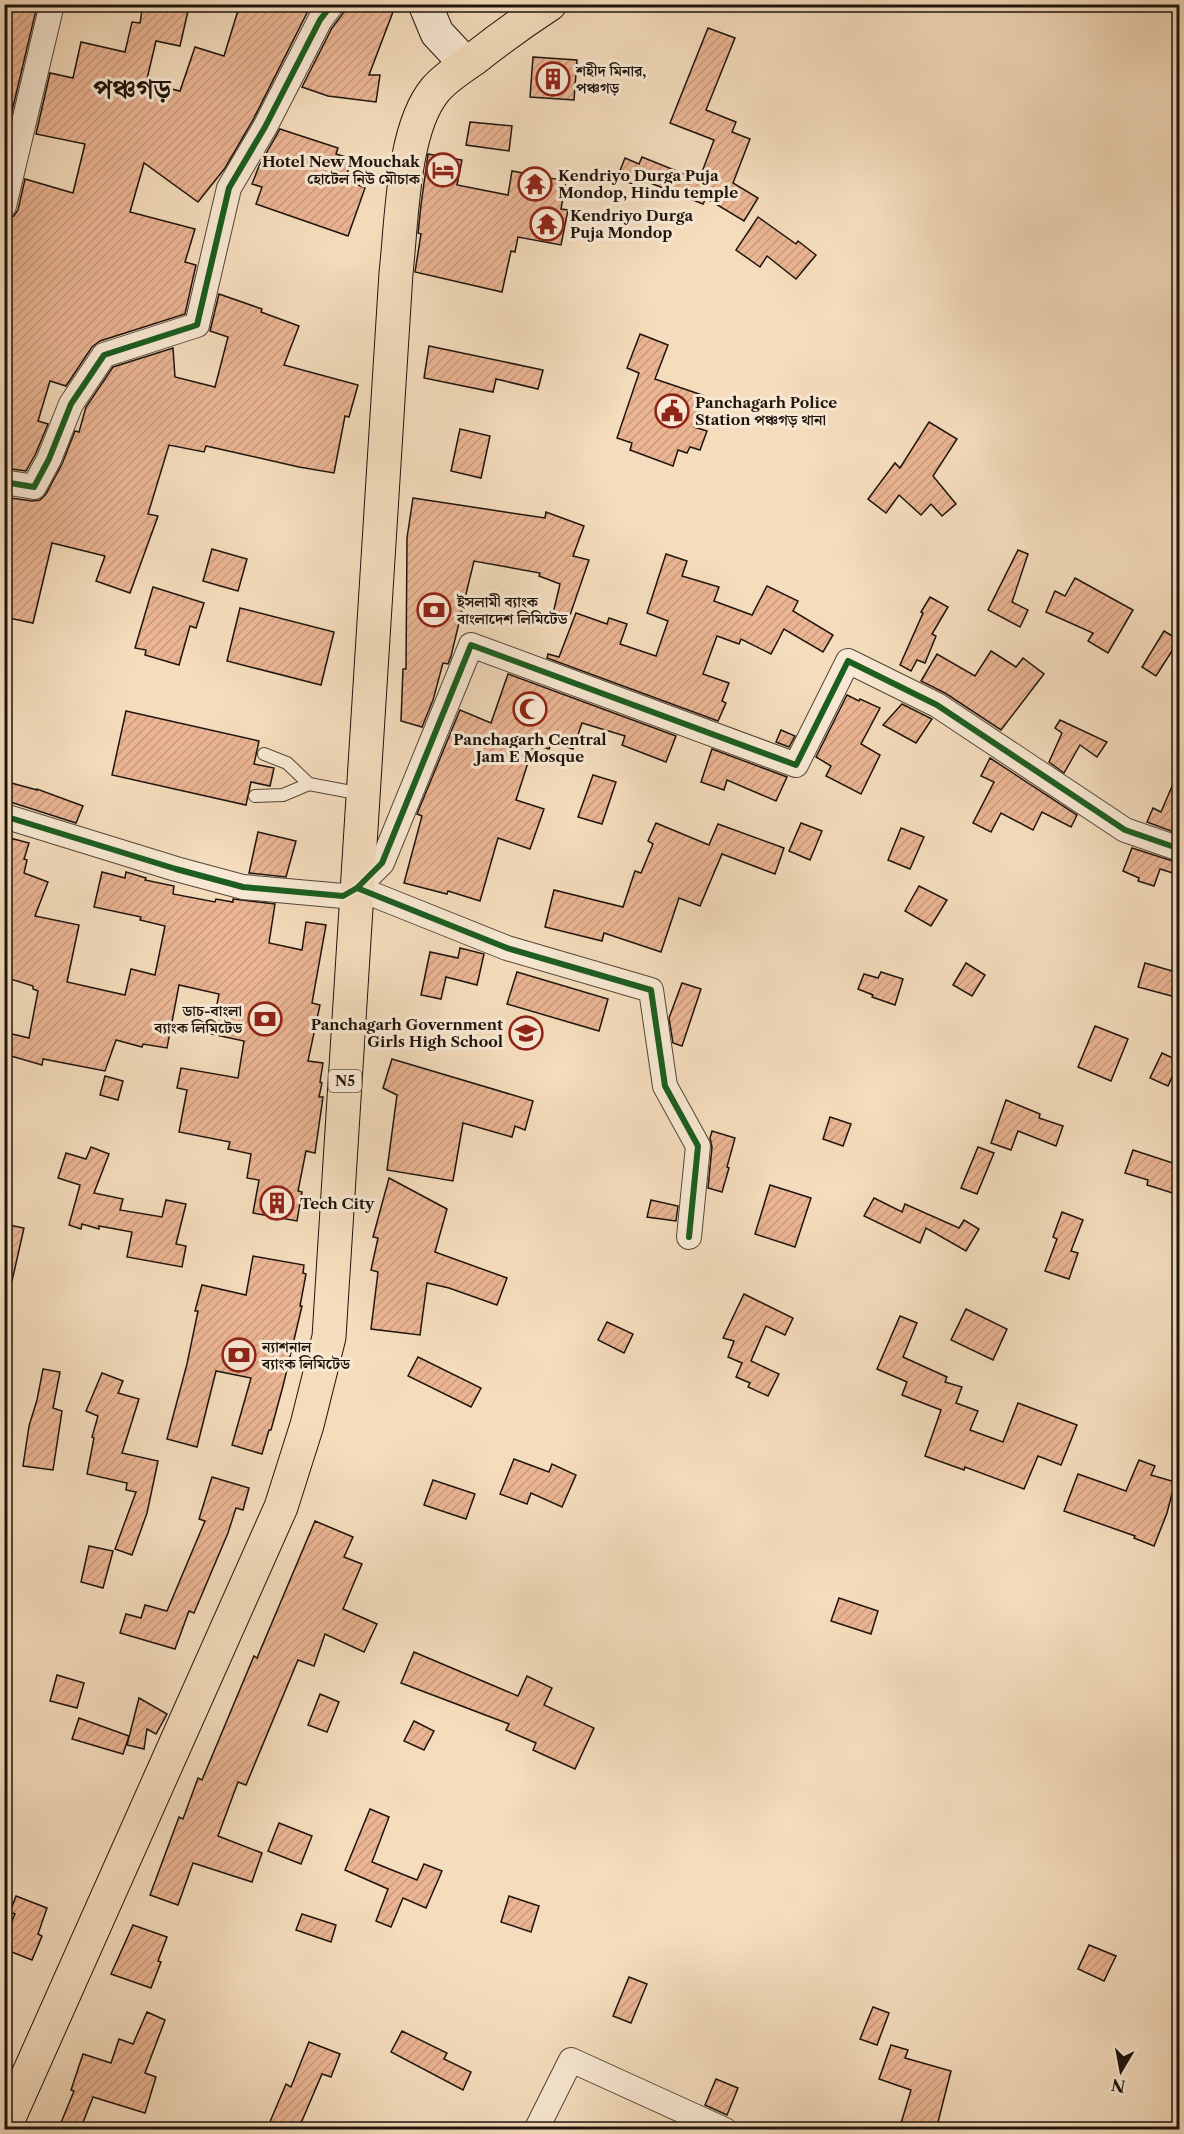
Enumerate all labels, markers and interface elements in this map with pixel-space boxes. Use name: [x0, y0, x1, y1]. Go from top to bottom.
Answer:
building icon: শহীদ মিনার, পঞ্চগড়: [535, 61, 571, 97]
place label: শহীদ মিনার, পঞ্চগড়: [575, 61, 646, 97]
district label: পঞ্চগড়: [93, 72, 173, 105]
place label: Hotel New Mouchak হোটেল নিউ মৌচাক: [262, 152, 421, 188]
hotel icon: Hotel New Mouchak হোটেল নিউ মৌচাক: [425, 152, 461, 188]
temple icon: Kendriyo Durga Puja Mondop, Hindu temple: [517, 166, 553, 202]
place label: Kendriyo Durga Puja Mondop, Hindu temple: [558, 166, 738, 202]
temple icon: Kendriyo Durga Puja Mondop: [529, 206, 565, 242]
place label: Kendriyo Durga Puja Mondop: [570, 206, 694, 242]
public building icon: Panchagarh Police Station পঞ্চগড় থানা: [654, 393, 690, 429]
place label: Panchagarh Police Station পঞ্চগড় থানা: [695, 393, 837, 429]
bank icon: ইসলামী ব্যাংক বাংলাদেশ লিমিটেড: [416, 592, 452, 628]
place label: ইসলামী ব্যাংক বাংলাদেশ লিমিটেড: [456, 592, 569, 628]
mosque icon: Panchagarh Central Jam E Mosque: [512, 691, 548, 727]
place label: Panchagarh Central Jam E Mosque: [453, 730, 607, 766]
place label: ডাচ-বাংলা ব্যাংক লিমিটেড: [153, 1001, 243, 1037]
bank icon: ডাচ-বাংলা ব্যাংক লিমিটেড: [247, 1001, 283, 1037]
place label: Panchagarh Government Girls High School: [311, 1015, 503, 1051]
school or university icon: Panchagarh Government Girls High School: [508, 1015, 544, 1051]
road number: N5: [328, 1070, 362, 1092]
building icon: Tech City: [259, 1185, 295, 1221]
place label: Tech City: [300, 1194, 375, 1213]
bank icon: ন্যাশনাল ব্যাংক লিমিটেড: [221, 1337, 257, 1373]
place label: ন্যাশনাল ব্যাংক লিমিটেড: [261, 1337, 351, 1373]
north arrow: [1091, 2041, 1151, 2101]
text: N: [1110, 2075, 1127, 2097]

